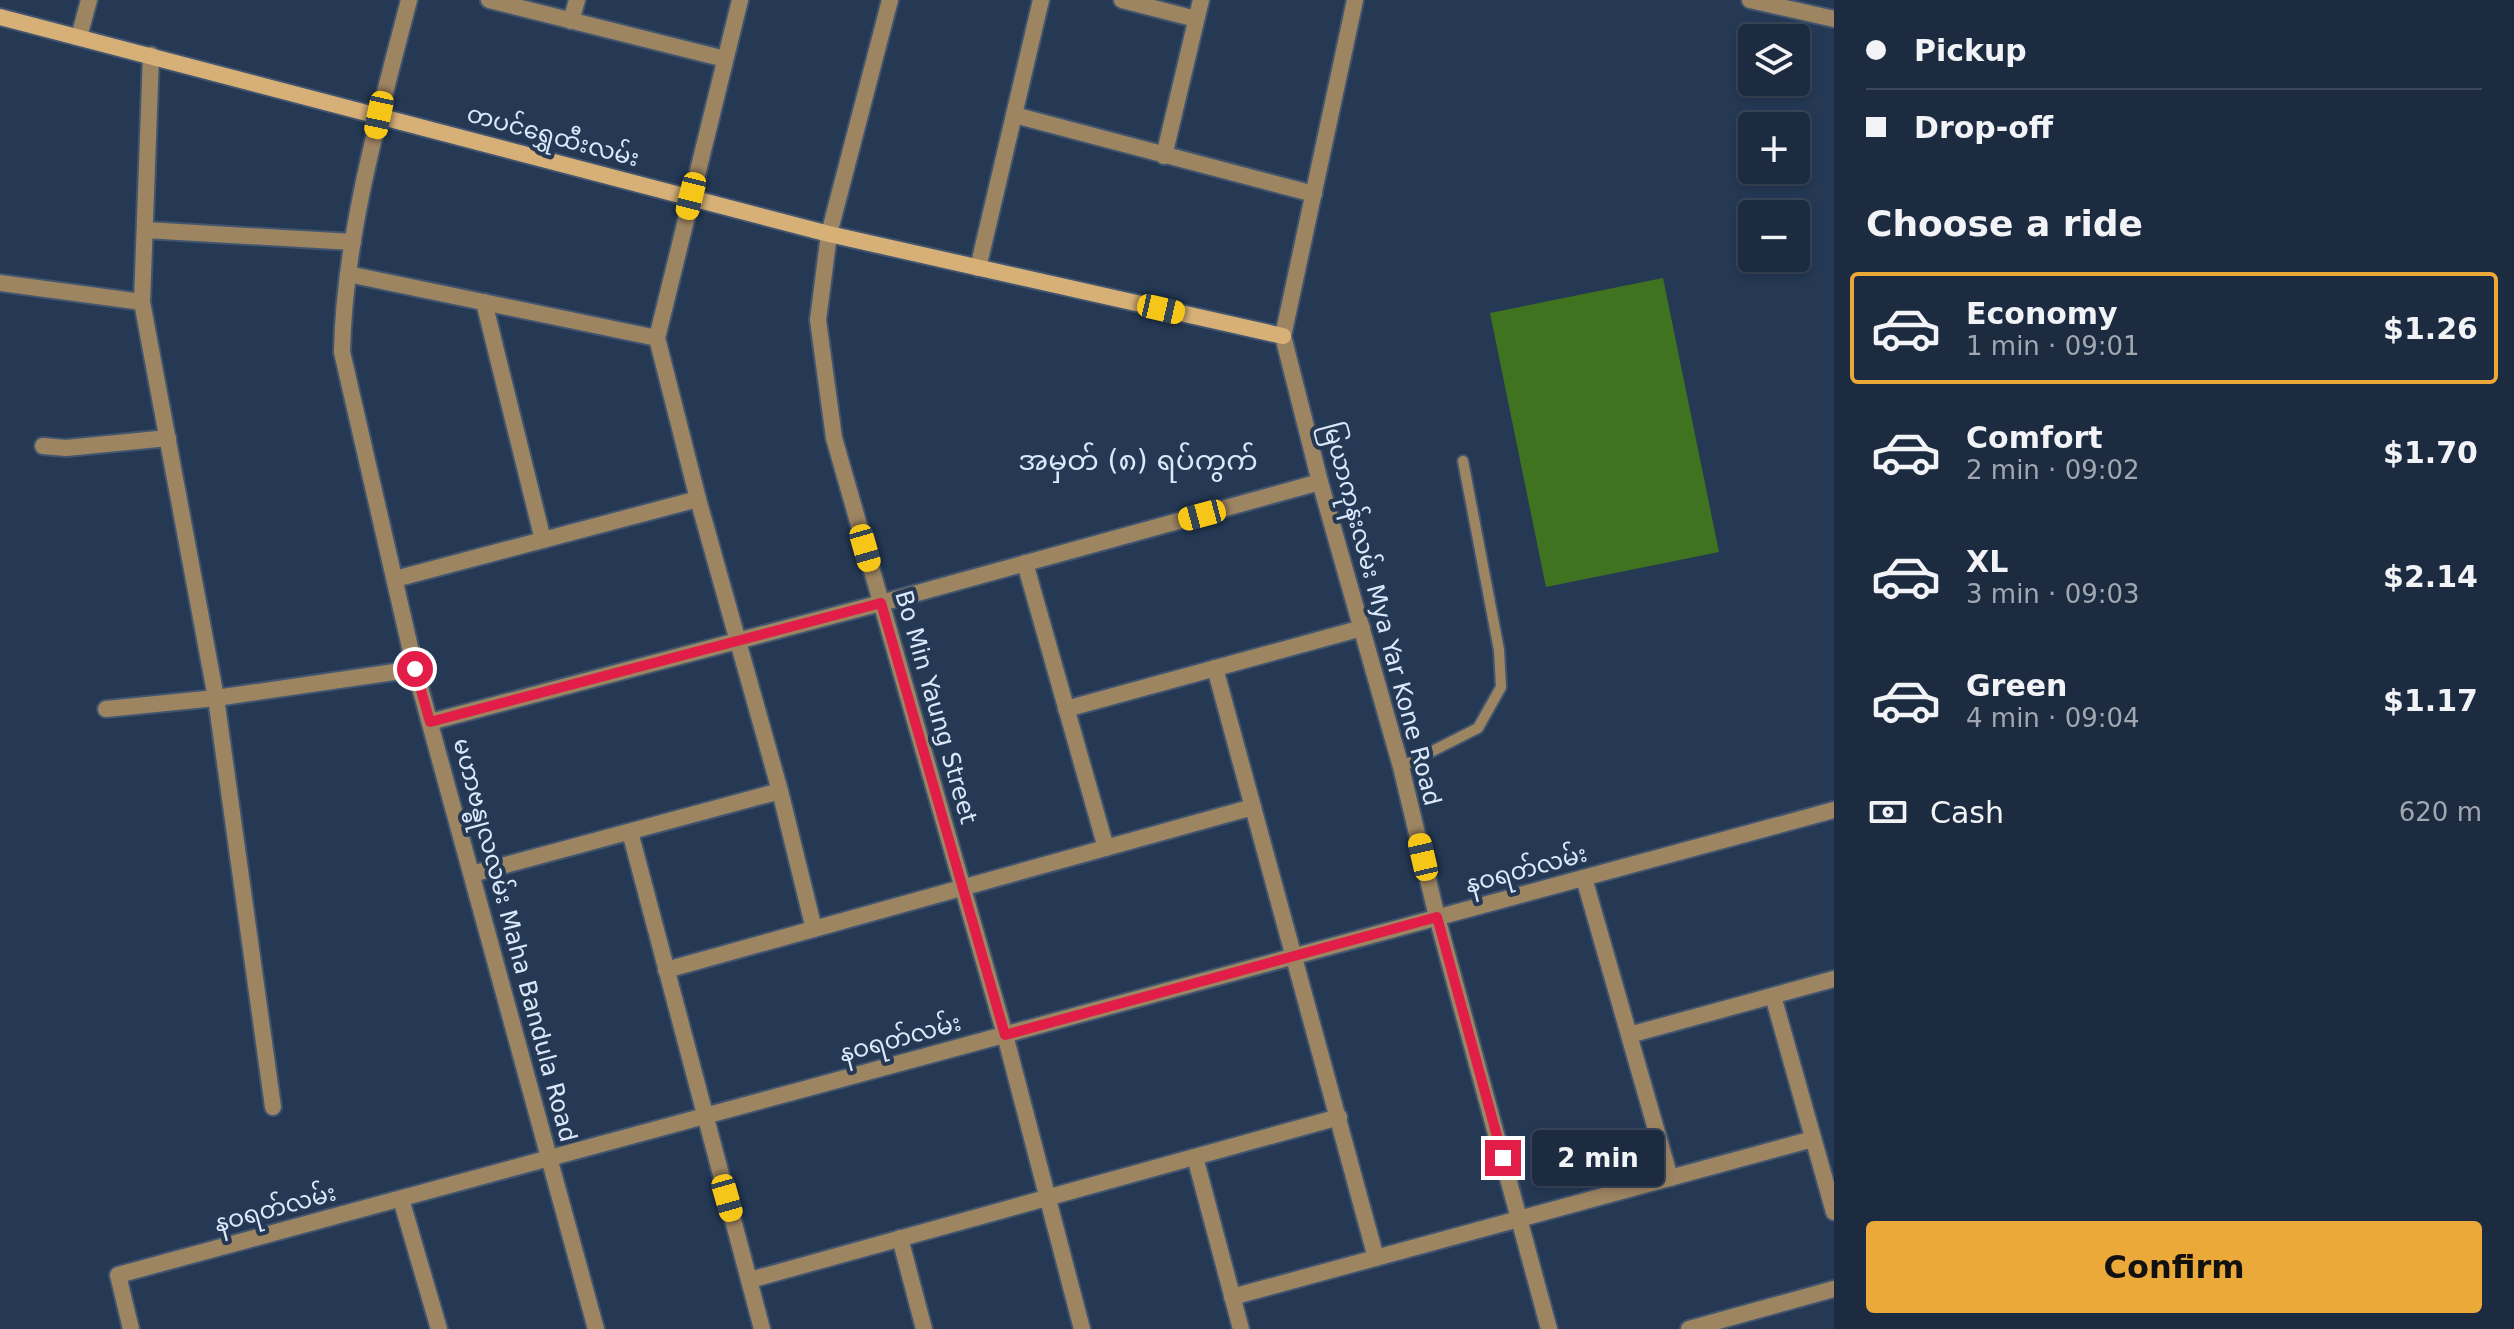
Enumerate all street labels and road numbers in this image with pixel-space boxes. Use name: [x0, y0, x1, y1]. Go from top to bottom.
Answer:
street label: တပင်ရွှေထီးလမ်း: [463, 98, 643, 177]
street label: မြယာကုန်းလမ်း Mya Yar Kone Road: [1312, 419, 1449, 810]
street label: Bo Min Yaung Street: [889, 587, 983, 827]
street label: မဟာဗန္ဓုလလမ်း Maha Bandula Road: [442, 734, 584, 1146]
street label: နဝရတ်လမ်း: [1462, 837, 1591, 904]
street label: နဝရတ်လမ်း: [836, 1006, 965, 1073]
street label: နဝရတ်လမ်း: [211, 1176, 340, 1243]

